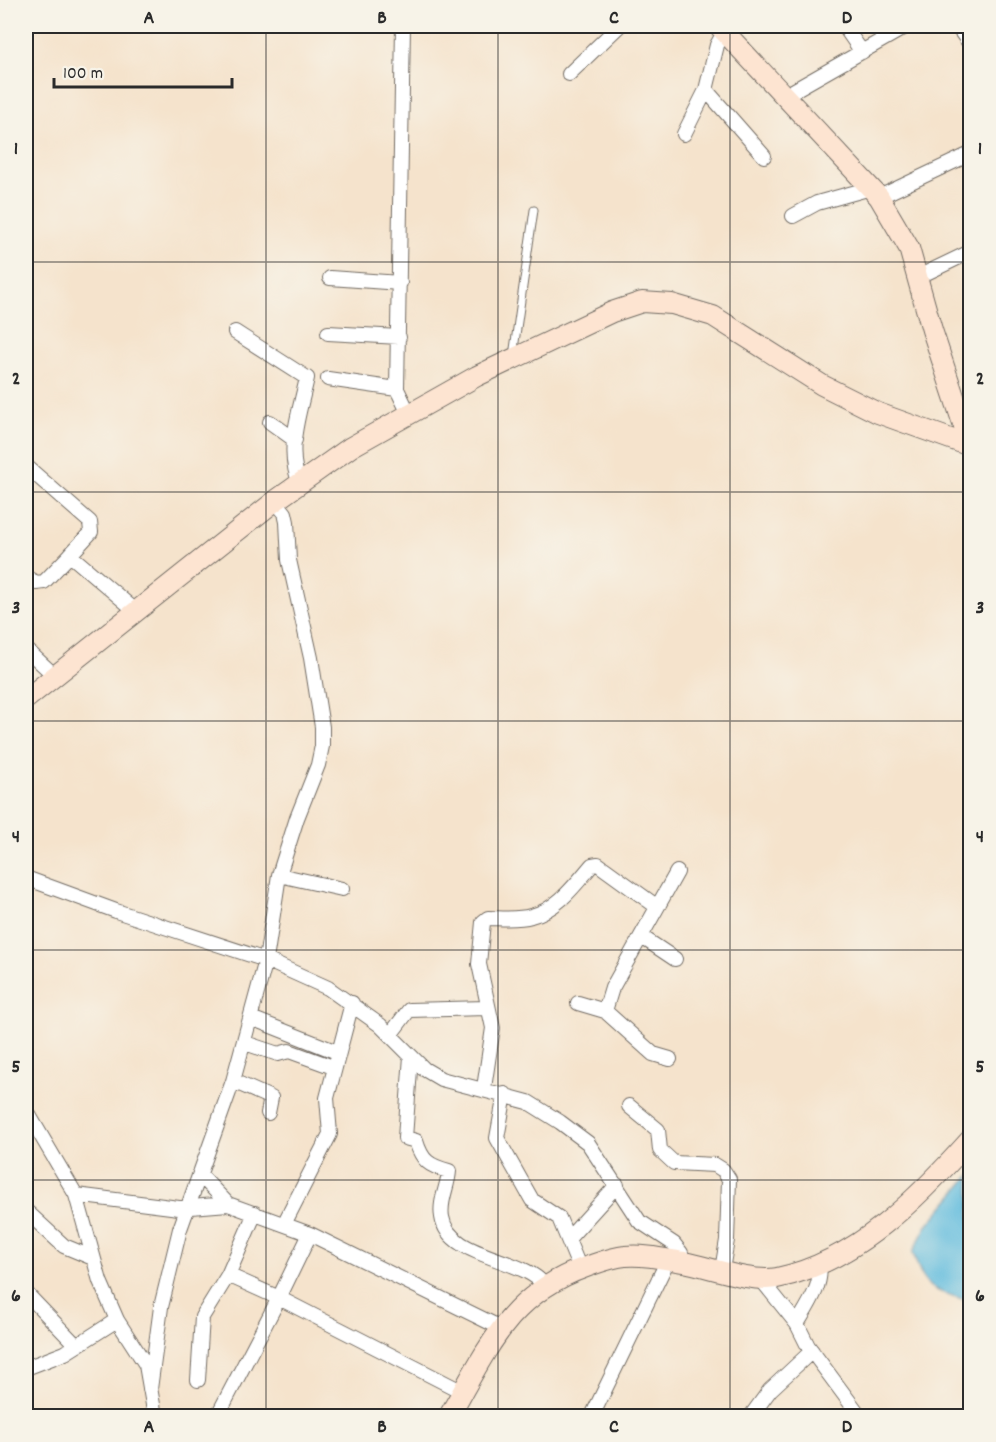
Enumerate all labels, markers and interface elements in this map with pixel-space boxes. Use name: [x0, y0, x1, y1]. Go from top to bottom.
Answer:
text: A: [144, 5, 155, 33]
text: B: [377, 5, 387, 33]
text: C: [609, 5, 619, 33]
text: D: [842, 5, 853, 33]
scale bar: [54, 51, 232, 89]
text: 100 m: [63, 62, 103, 87]
text: 1: [14, 136, 18, 164]
text: 1: [978, 136, 982, 164]
text: 2: [12, 366, 20, 394]
text: 2: [976, 366, 984, 394]
text: 3: [12, 595, 20, 623]
text: 3: [976, 595, 984, 623]
text: 4: [12, 824, 20, 852]
text: 4: [976, 824, 984, 852]
text: 5: [11, 1054, 21, 1082]
text: 5: [975, 1054, 985, 1082]
text: 6: [11, 1283, 21, 1311]
text: 6: [975, 1283, 985, 1311]
text: A: [144, 1414, 155, 1442]
text: B: [377, 1414, 387, 1442]
text: C: [609, 1414, 619, 1442]
text: D: [842, 1414, 853, 1442]

